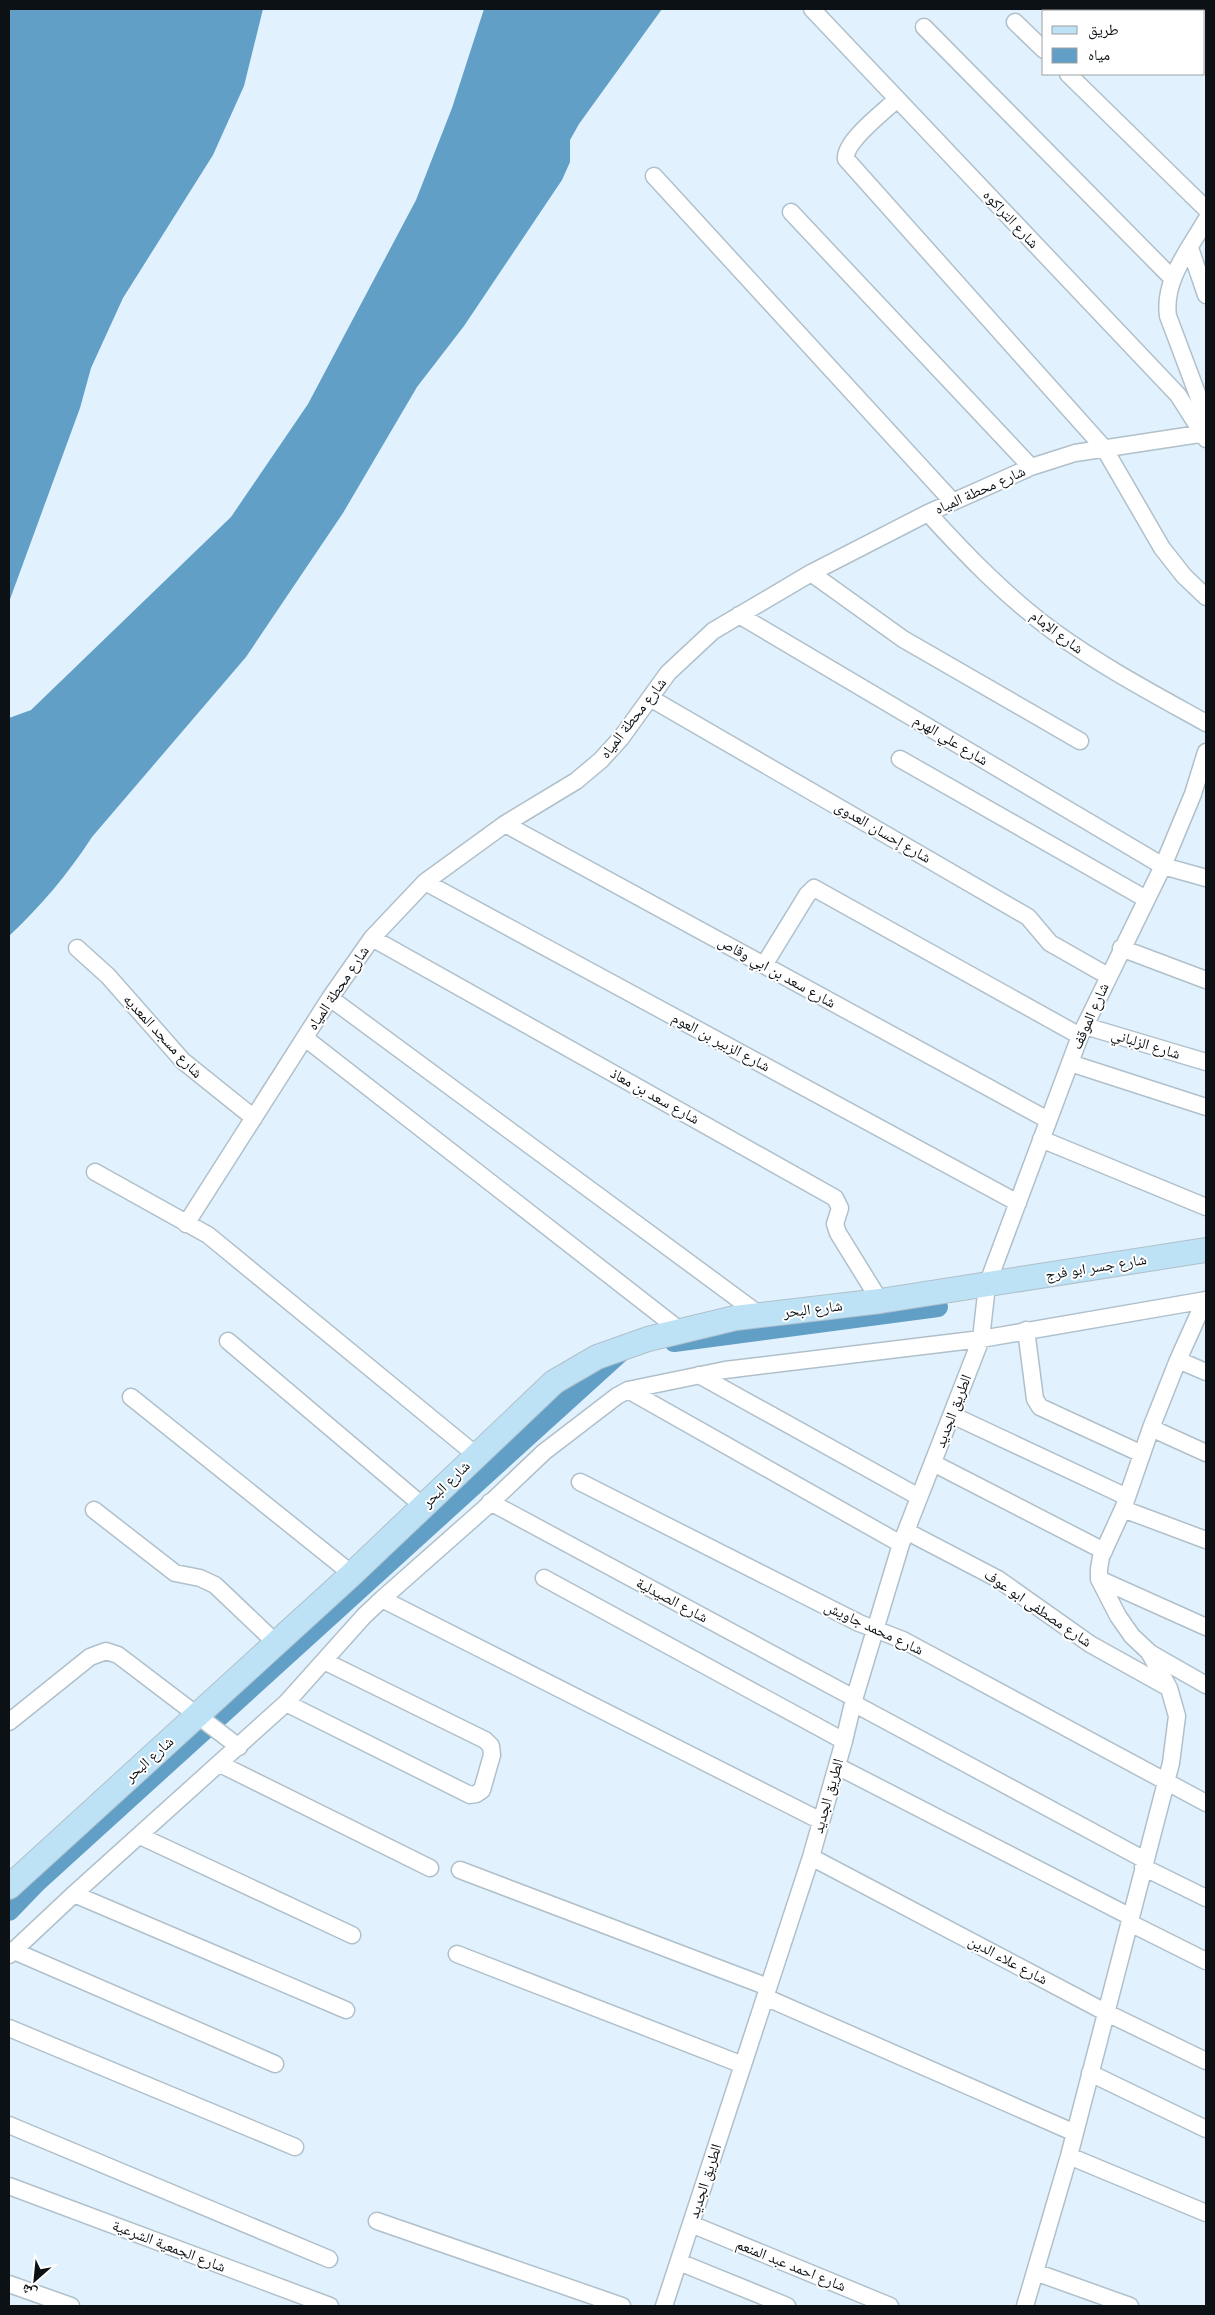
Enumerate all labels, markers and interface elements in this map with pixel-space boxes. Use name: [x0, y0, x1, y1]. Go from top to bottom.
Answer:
legend: [1042, 10, 1205, 75]
text: طريق: [1088, 20, 1119, 40]
text: مياه: [1088, 45, 1110, 63]
street label: شارع التراكوه: [979, 185, 1043, 253]
street label: شارع محطة المياه: [931, 461, 1029, 519]
street label: شارع الإمام: [1026, 605, 1088, 659]
street label: شارع محطة المياه: [595, 673, 671, 763]
street label: شارع علي الهرم: [909, 710, 992, 772]
street label: شارع إحسان العدوى: [831, 796, 935, 868]
street label: شارع سعد بن ابي وقاص: [714, 931, 839, 1014]
street label: شارع محطة المياه: [302, 942, 374, 1034]
street label: شارع الموقف: [1066, 979, 1114, 1052]
street label: شارع مسجد المعديه: [119, 990, 207, 1083]
street label: شارع الزبير بن العوم: [668, 1008, 774, 1076]
street label: شارع الزلباني: [1109, 1024, 1183, 1066]
street label: شارع سعد بن معاذ: [607, 1063, 703, 1129]
street label: شارع جسر ابو فرج: [1044, 1249, 1148, 1285]
street label: شارع البحر: [781, 1295, 844, 1323]
street label: الطريق الجديد: [930, 1371, 976, 1451]
street label: شارع البحر: [417, 1456, 474, 1513]
street label: شارع مصطفى ابو عوف: [980, 1564, 1096, 1652]
street label: شارع الصيدلية: [633, 1573, 712, 1627]
street label: شارع محمد جاويش: [821, 1596, 927, 1660]
street label: شارع البحر: [119, 1732, 178, 1787]
street label: الطريق الجديد: [808, 1756, 848, 1836]
street label: شارع علاء الدين: [965, 1931, 1051, 1989]
street label: الطريق الجديد: [684, 2141, 726, 2221]
street label: شارع الجمعية الشرعية: [109, 2215, 229, 2277]
street label: شارع احمد عبد المنعم: [733, 2234, 849, 2296]
north arrow: [10, 2255, 60, 2305]
text: ش: [18, 2280, 40, 2303]

